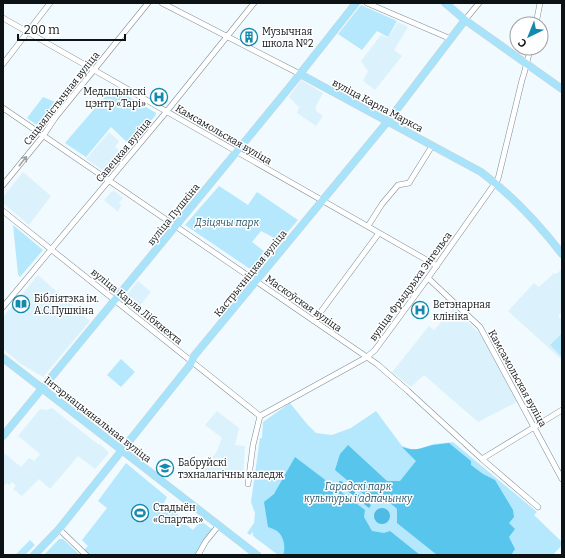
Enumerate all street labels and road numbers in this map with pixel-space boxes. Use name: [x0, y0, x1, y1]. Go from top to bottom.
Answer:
street label: Сацыялістычная вуліца: [21, 49, 102, 148]
street label: вуліца Карла Маркса: [330, 77, 425, 135]
street label: Камсамольская вуліца: [173, 102, 274, 168]
street label: Савецкая вуліца: [94, 116, 154, 185]
street label: вуліца Пушкіна: [145, 181, 203, 248]
street label: Кастрычніцкая вуліца: [212, 227, 290, 319]
street label: вуліца Фрыдрыха Энгельса: [367, 229, 455, 344]
street label: вуліца Карла Лібкнехта: [88, 266, 185, 348]
street label: Маскоўская вуліца: [263, 273, 344, 335]
street label: Камсамольская вуліца: [485, 328, 549, 430]
street label: Інтэрнацыянальная вуліца: [42, 374, 154, 466]

